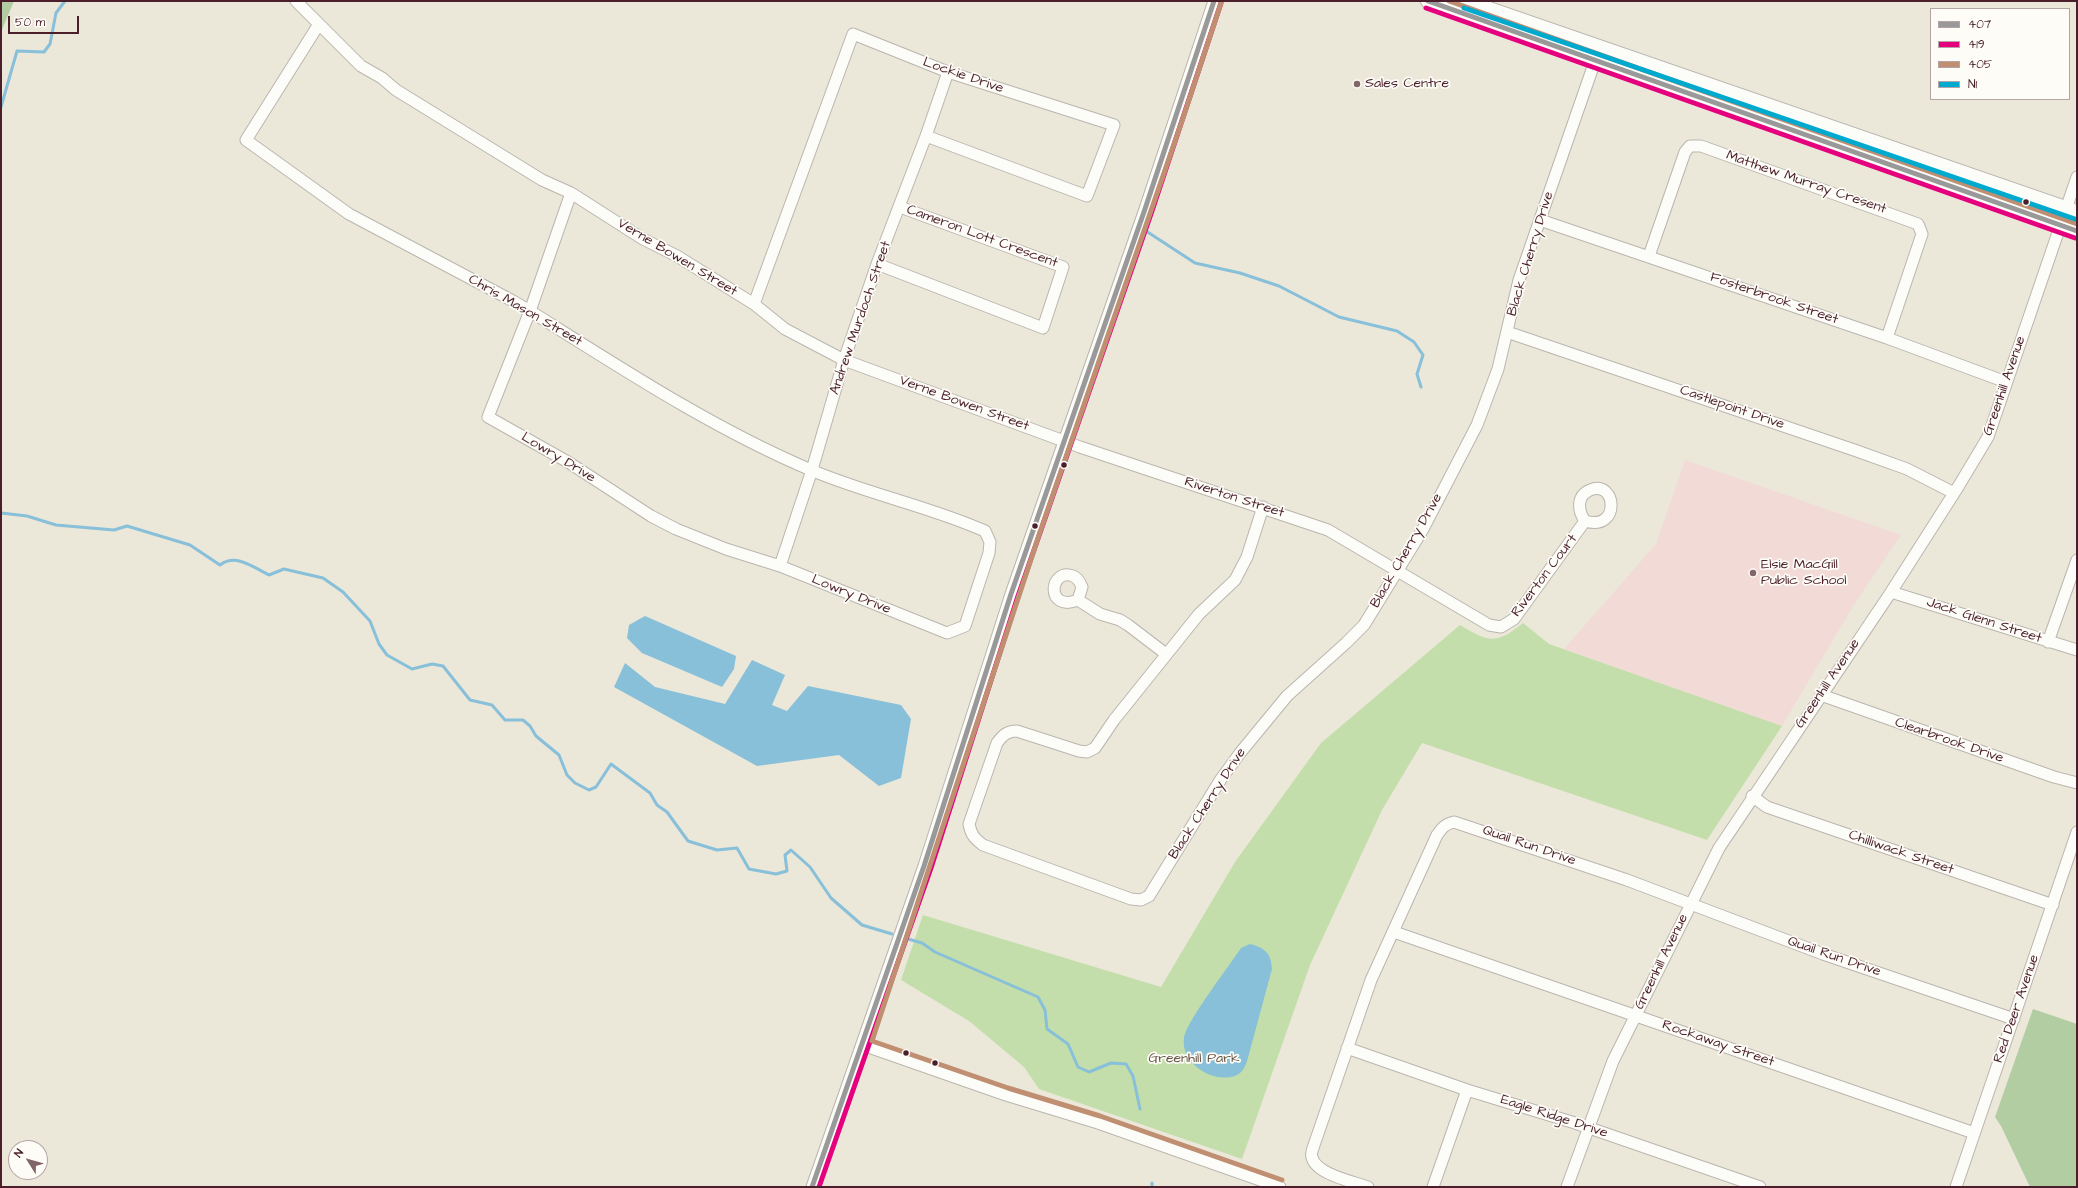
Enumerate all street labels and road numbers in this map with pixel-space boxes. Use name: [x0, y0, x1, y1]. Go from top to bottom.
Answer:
street label: Lockie Drive: [921, 54, 1005, 98]
street label: Matthew Murray Cresent: [1724, 148, 1888, 218]
street label: Black Cherry Drive: [1504, 190, 1558, 318]
street label: Cameron Lott Crescent: [904, 202, 1060, 272]
street label: Verne Bowen Street: [614, 216, 740, 300]
street label: Andrew Murdoch Street: [827, 239, 895, 397]
street label: Fosterbrook Street: [1708, 269, 1840, 329]
street label: Chris Mason Street: [465, 272, 585, 350]
street label: Greenhill Avenue: [1980, 334, 2030, 438]
street label: Verne Bowen Street: [897, 373, 1031, 435]
street label: Castlepoint Drive: [1678, 382, 1786, 434]
street label: Lowry Drive: [518, 429, 598, 487]
street label: Riverton Street: [1182, 474, 1286, 522]
street label: Black Cherry Drive: [1367, 491, 1447, 611]
street label: Riverton Court: [1508, 531, 1582, 621]
street label: Lowry Drive: [809, 572, 893, 618]
street label: Jack Glenn Street: [1924, 594, 2044, 648]
street label: Greenhill Avenue: [1792, 636, 1864, 732]
street label: Clearbrook Drive: [1892, 715, 2006, 767]
street label: Black Cherry Drive: [1166, 745, 1250, 863]
street label: Quail Run Drive: [1480, 822, 1578, 870]
street label: Chilliwack Street: [1846, 827, 1956, 879]
street label: Greenhill Avenue: [1632, 912, 1692, 1012]
street label: Quail Run Drive: [1785, 933, 1883, 981]
street label: Red Deer Avenue: [1991, 953, 2043, 1065]
street label: Rockaway Street: [1660, 1017, 1776, 1071]
street label: Eagle Ridge Drive: [1498, 1092, 1610, 1142]

